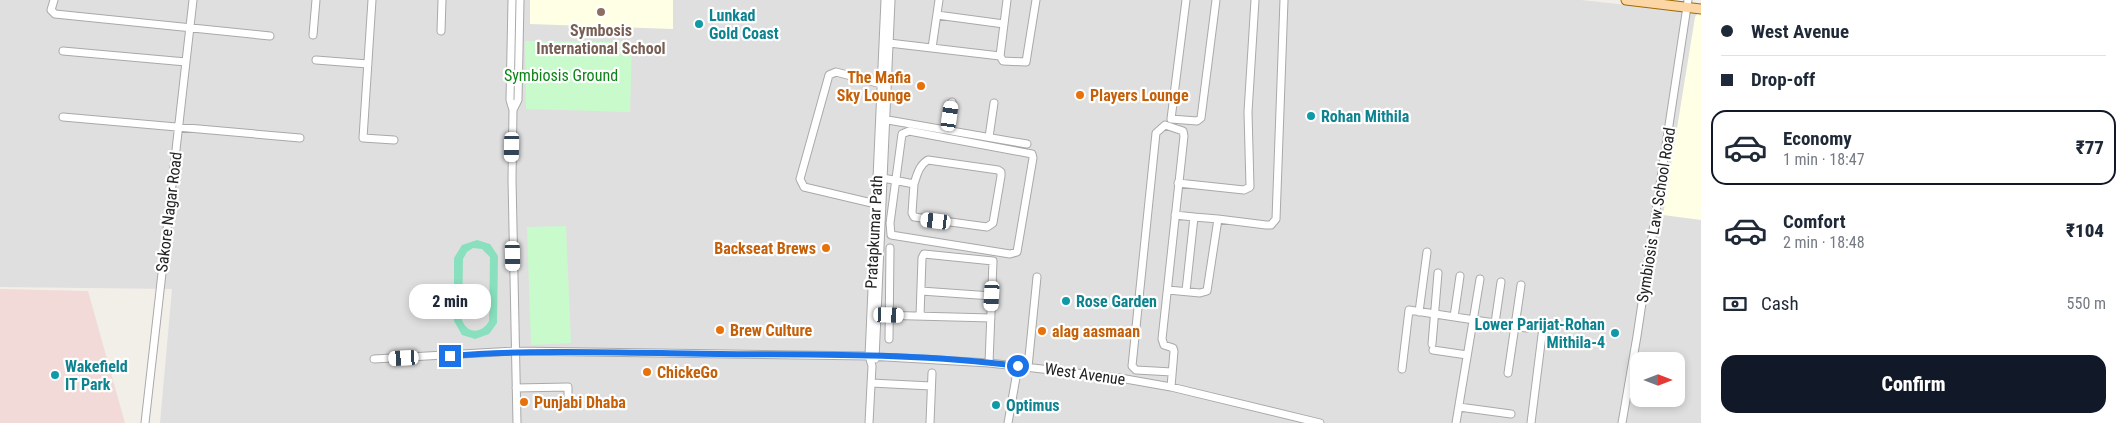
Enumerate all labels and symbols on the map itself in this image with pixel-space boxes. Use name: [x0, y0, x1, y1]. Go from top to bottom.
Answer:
marker: Symbosis International School: [595, 6, 607, 18]
place label: Lunkad Gold Coast: [709, 6, 779, 43]
marker: Lunkad Gold Coast: [693, 18, 705, 30]
place label: Symbosis International School: [536, 21, 666, 58]
park label: Symbiosis Ground: [504, 66, 618, 85]
place label: The Mafia Sky Lounge: [837, 68, 911, 105]
marker: The Mafia Sky Lounge: [915, 80, 927, 92]
place label: Players Lounge: [1090, 86, 1189, 105]
marker: Players Lounge: [1074, 89, 1086, 101]
car: [940, 100, 959, 132]
place label: Rohan Mithila: [1321, 107, 1410, 126]
marker: Rohan Mithila: [1305, 110, 1317, 122]
street label: Symbiosis Law School Road: [1633, 126, 1679, 304]
car: [504, 132, 519, 162]
street label: Sakore Nagar Road: [152, 151, 186, 273]
street label: Pratapkumar Path: [862, 175, 886, 289]
car: [920, 212, 951, 230]
place label: Backseat Brews: [714, 239, 816, 258]
car: [505, 241, 520, 271]
marker: Backseat Brews: [820, 242, 832, 254]
car: [983, 281, 1000, 311]
callout: 2 min: [409, 284, 491, 318]
place label: Rose Garden: [1076, 292, 1157, 311]
marker: Rose Garden: [1060, 295, 1072, 307]
car: [873, 307, 904, 323]
place label: Lower Parijat-Rohan Mithila-4: [1474, 315, 1605, 352]
place label: Brew Culture: [730, 321, 813, 340]
place label: alag aasmaan: [1052, 322, 1140, 341]
marker: Brew Culture: [714, 324, 726, 336]
marker: alag aasmaan: [1036, 325, 1048, 337]
marker: Lower Parijat-Rohan Mithila-4: [1609, 327, 1621, 339]
route end: [439, 345, 461, 367]
car: [388, 350, 419, 366]
north arrow: [1630, 352, 1685, 408]
route start: [1007, 355, 1029, 377]
place label: Wakefield IT Park: [65, 357, 128, 394]
street label: West Avenue: [1043, 359, 1127, 389]
place label: ChickeGo: [657, 363, 718, 382]
marker: ChickeGo: [641, 366, 653, 378]
marker: Wakefield IT Park: [49, 369, 61, 381]
place label: Punjabi Dhaba: [534, 393, 626, 412]
marker: Punjabi Dhaba: [518, 396, 530, 408]
place label: Optimus: [1006, 396, 1060, 415]
marker: Optimus: [990, 399, 1002, 411]

